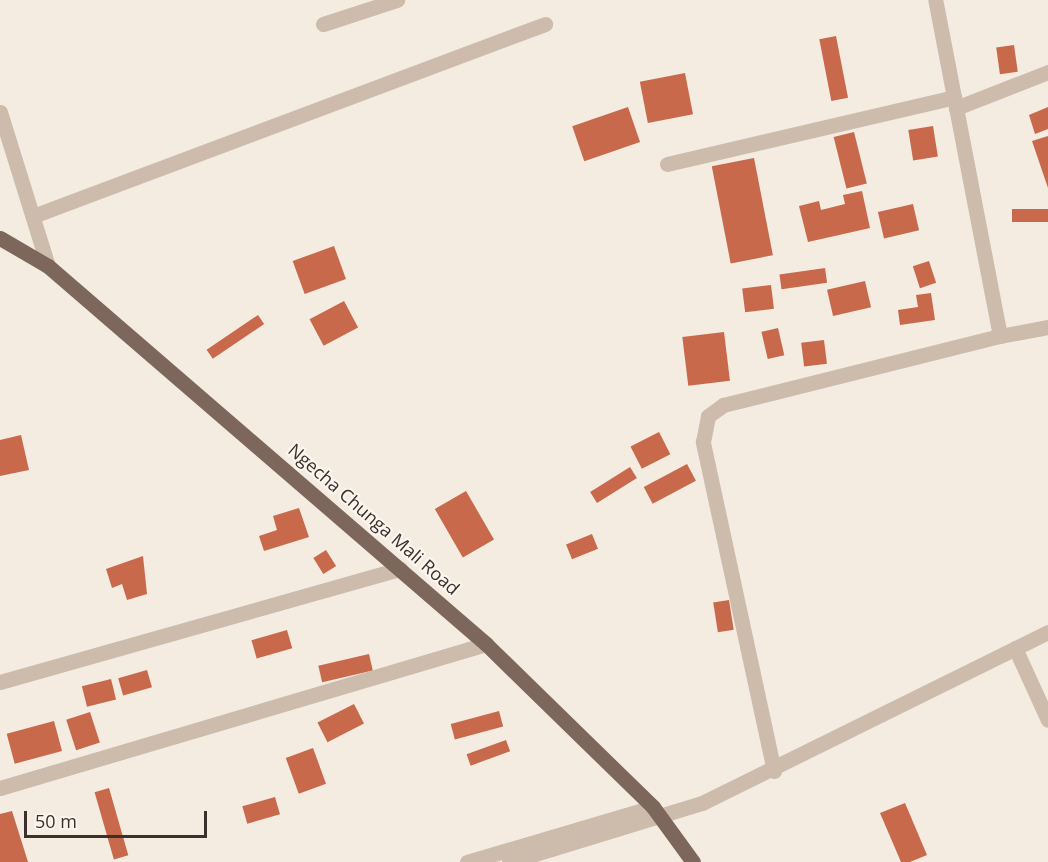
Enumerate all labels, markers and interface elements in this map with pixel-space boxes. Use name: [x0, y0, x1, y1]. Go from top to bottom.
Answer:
street label: Ngecha Chunga Mali Road: [284, 439, 464, 599]
scale bar: [27, 799, 210, 837]
text: 50 m: [35, 809, 77, 833]

